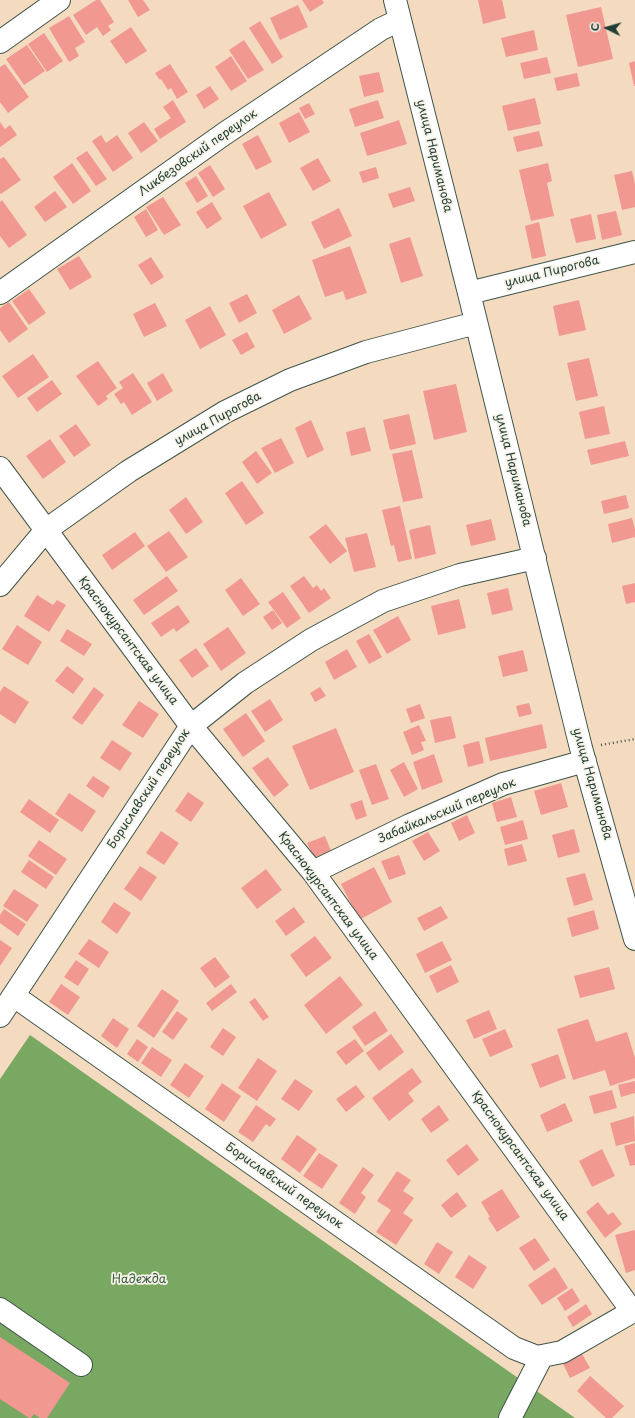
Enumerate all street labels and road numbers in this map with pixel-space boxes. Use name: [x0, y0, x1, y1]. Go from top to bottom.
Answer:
street label: улица Нариманова: [413, 98, 455, 214]
street label: Ликбезовский переулок: [136, 107, 260, 199]
street label: улица Пирогова: [503, 253, 601, 291]
street label: улица Пирогова: [172, 389, 264, 449]
street label: улица Нариманова: [492, 412, 534, 528]
street label: Краснокурсантская улица: [75, 574, 181, 708]
street label: Бориславский переулок: [105, 726, 193, 852]
street label: улица Нариманова: [569, 726, 615, 842]
street label: Забайкальский переулок: [376, 776, 518, 846]
street label: Краснокурсантская улица: [275, 829, 381, 963]
street label: Краснокурсантская улица: [468, 1088, 572, 1224]
street label: Бориславский переулок: [222, 1140, 346, 1232]

